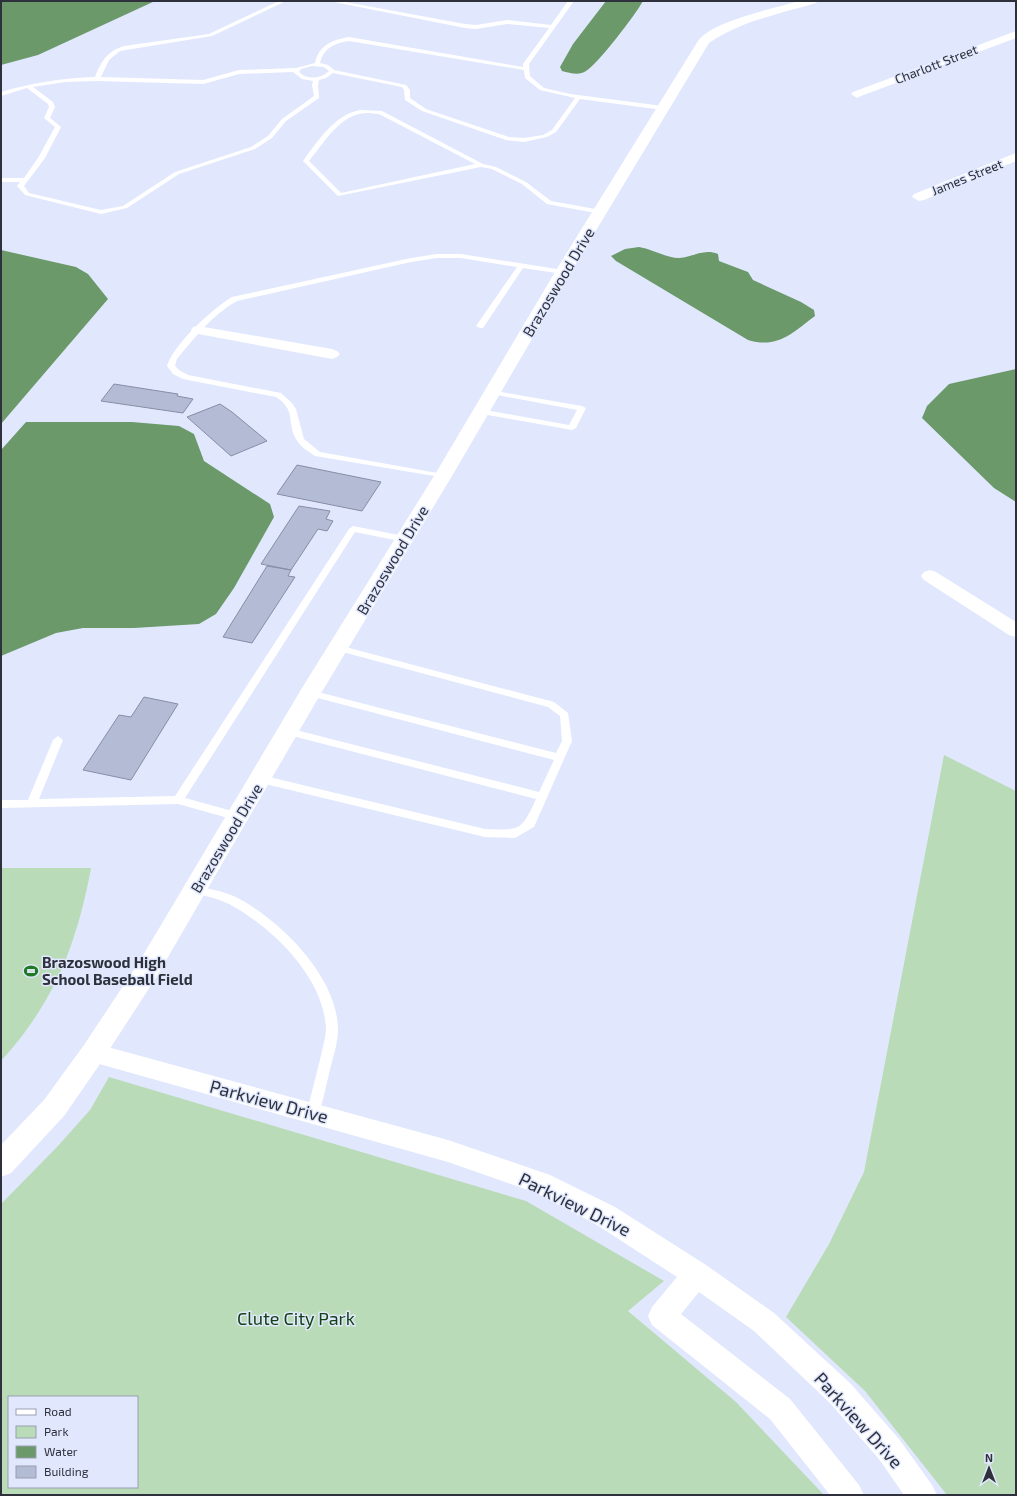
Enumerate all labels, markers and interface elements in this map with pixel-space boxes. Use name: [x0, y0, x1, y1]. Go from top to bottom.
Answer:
street label: Charlott Street: [892, 41, 980, 87]
street label: James Street: [929, 155, 1005, 199]
street label: Brazoswood Drive: [518, 224, 598, 340]
street label: Brazoswood Drive: [352, 502, 432, 618]
street label: Brazoswood Drive: [186, 780, 266, 896]
place label: Brazoswood High School Baseball Field: [42, 953, 193, 988]
sports icon: Brazoswood High School Baseball Field: [23, 963, 39, 979]
street label: Parkview Drive: [207, 1075, 331, 1127]
street label: Parkview Drive: [515, 1167, 635, 1241]
park label: Clute City Park: [237, 1307, 355, 1329]
street label: Parkview Drive: [810, 1367, 908, 1473]
legend: [8, 1396, 138, 1488]
text: Road: [44, 1404, 72, 1418]
text: Park: [44, 1424, 69, 1438]
text: Water: [44, 1444, 78, 1458]
north arrow: [969, 1448, 1009, 1488]
text: N: [985, 1451, 993, 1464]
text: Building: [44, 1464, 89, 1478]

